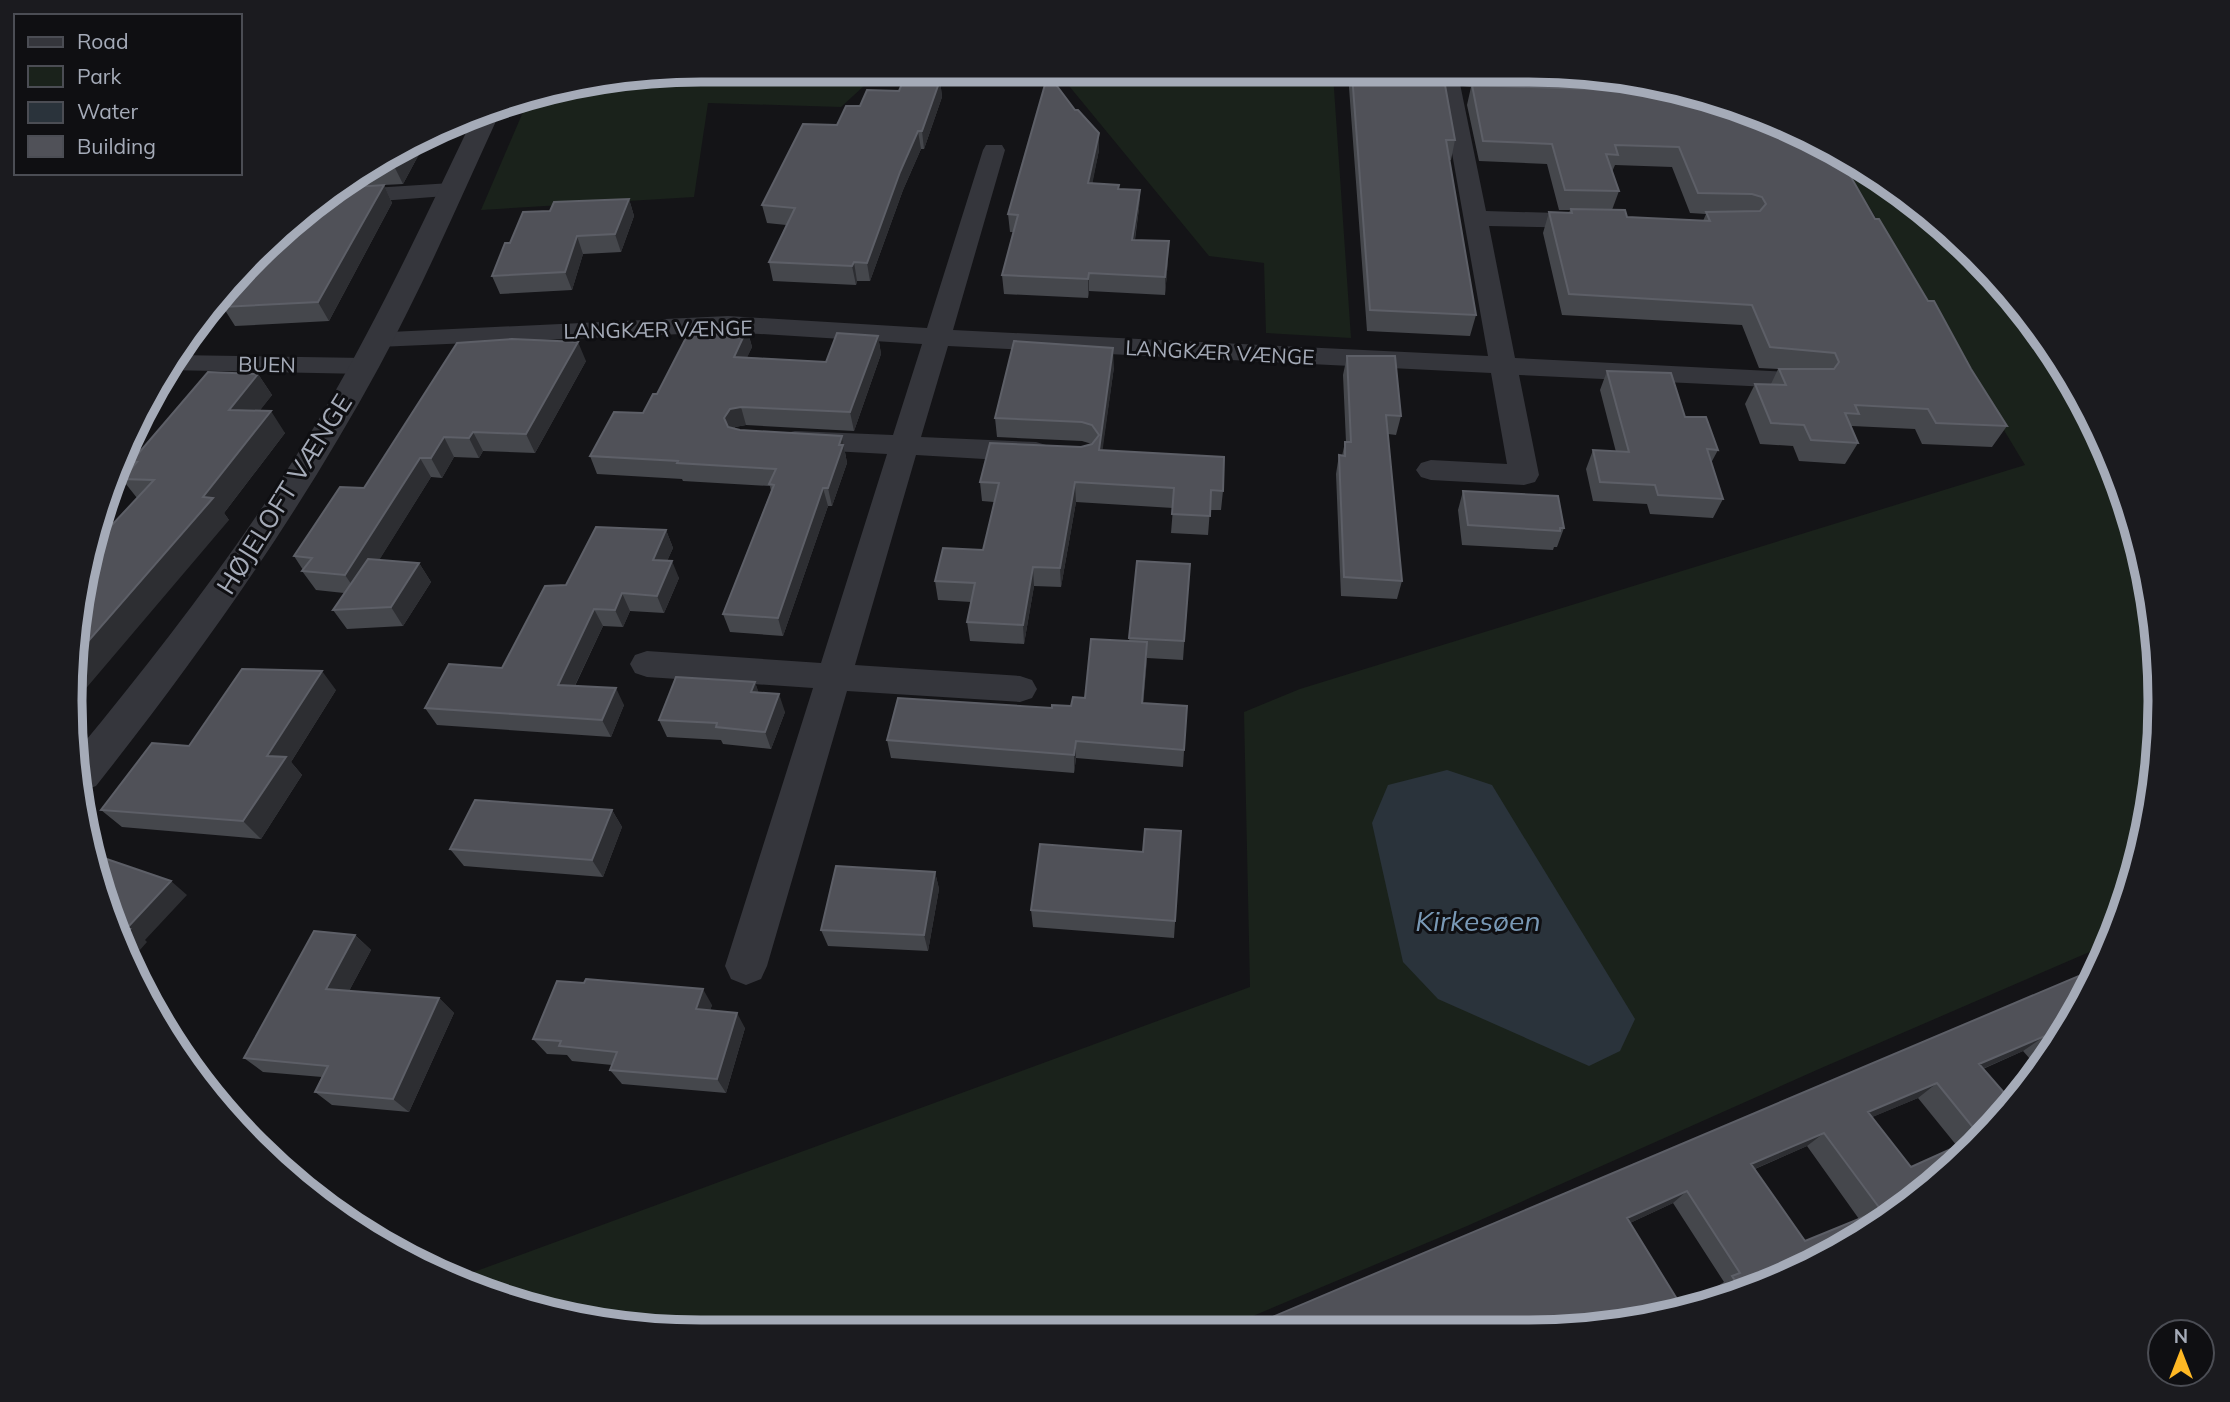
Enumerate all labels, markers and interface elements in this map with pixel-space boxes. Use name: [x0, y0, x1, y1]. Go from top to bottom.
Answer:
legend: [14, 14, 242, 175]
text: Road: [77, 28, 128, 54]
text: Park: [77, 63, 121, 89]
text: Water: [77, 98, 138, 124]
text: Building: [77, 133, 156, 159]
street label: LANGKÆR VÆNGE: [563, 314, 753, 344]
street label: LANGKÆR VÆNGE: [1125, 334, 1315, 370]
street label: BUEN: [238, 350, 296, 378]
street label: HØJELOFT VÆNGE: [209, 388, 359, 600]
water label: Kirkesøen: [1415, 903, 1541, 938]
north arrow: [2146, 1318, 2216, 1388]
text: N: [2174, 1324, 2188, 1348]

